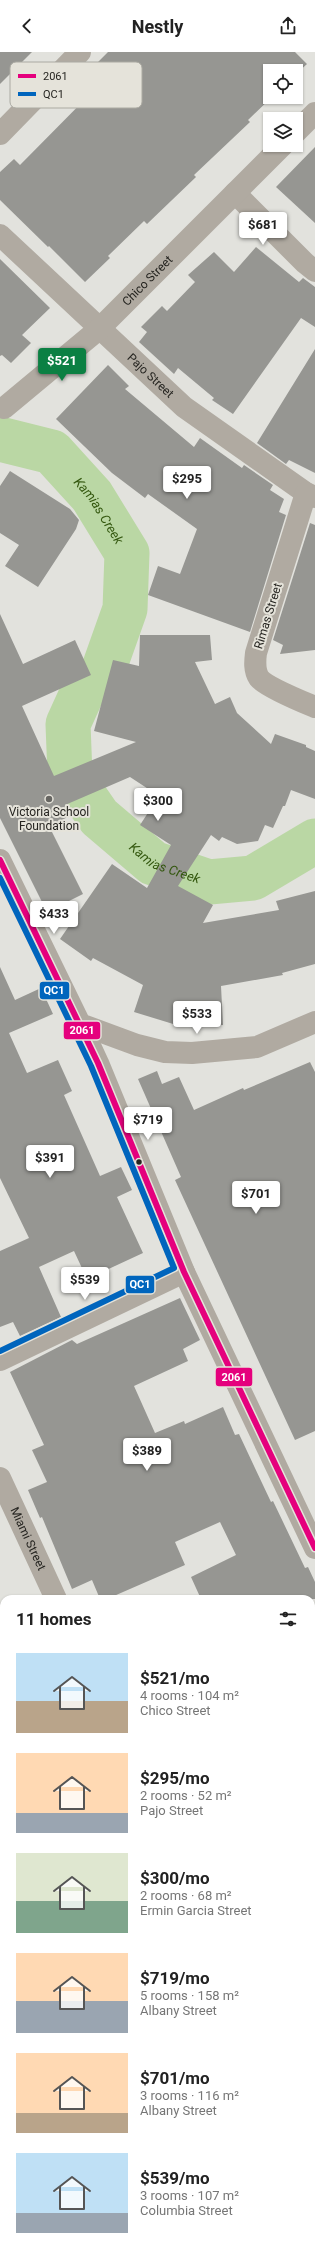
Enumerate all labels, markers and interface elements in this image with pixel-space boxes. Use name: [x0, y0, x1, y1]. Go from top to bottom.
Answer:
icon: back: [16, 15, 38, 37]
icon: share: [277, 15, 299, 37]
text: Nestly: [132, 16, 183, 37]
legend: [10, 62, 142, 108]
map controls: [263, 64, 303, 152]
button: locate: [263, 64, 303, 104]
text: 2061: [43, 70, 68, 83]
text: QC1: [43, 88, 64, 101]
button: layers: [263, 112, 303, 152]
pin: $681: [239, 212, 287, 246]
text: $681: [248, 217, 278, 232]
street label: Chico Street: [119, 253, 175, 309]
pin: $521: [38, 348, 86, 382]
street label: Pajo Street: [124, 351, 177, 401]
text: $521: [47, 353, 77, 368]
pin: $295: [163, 466, 211, 500]
text: $295: [172, 471, 202, 486]
water label: Kamias Creek: [71, 474, 127, 547]
street label: Rimas Street: [251, 581, 285, 651]
pin: $300: [134, 788, 182, 822]
text: $300: [143, 793, 173, 808]
marker: Victoria School Foundation: [44, 794, 54, 804]
place label: Victoria School Foundation: [9, 805, 89, 833]
water label: Kamias Creek: [127, 839, 203, 886]
pin: $433: [30, 901, 78, 935]
text: $433: [39, 906, 69, 921]
line badge: QC1: [39, 981, 70, 1000]
text: QC1: [43, 984, 65, 997]
pin: $533: [173, 1001, 221, 1035]
text: $533: [182, 1006, 212, 1021]
line badge: 2061: [63, 1021, 101, 1040]
text: 2061: [69, 1024, 95, 1037]
pin: $719: [124, 1107, 172, 1141]
text: $719: [133, 1112, 163, 1127]
pin: $391: [26, 1145, 74, 1179]
text: $391: [35, 1150, 65, 1165]
unlabelled marker: [134, 1157, 144, 1167]
pin: $701: [232, 1181, 280, 1215]
text: $701: [241, 1186, 271, 1201]
pin: $539: [61, 1267, 109, 1301]
text: $539: [70, 1272, 100, 1287]
line badge: QC1: [125, 1275, 155, 1294]
text: QC1: [129, 1278, 151, 1291]
line badge: 2061: [215, 1367, 253, 1387]
text: 2061: [221, 1371, 247, 1384]
pin: $389: [123, 1438, 171, 1472]
text: $389: [132, 1443, 162, 1458]
street label: Miami Street: [7, 1505, 49, 1573]
icon: filters: [277, 1608, 299, 1630]
text: 11 homes: [16, 1609, 92, 1629]
text: $521/mo: [140, 1668, 210, 1688]
icon: home: [48, 1669, 96, 1717]
text: 4 rooms · 104 m²: [140, 1688, 239, 1703]
text: Chico Street: [140, 1703, 211, 1718]
text: $295/mo: [140, 1768, 210, 1788]
icon: home: [48, 1769, 96, 1817]
text: 2 rooms · 52 m²: [140, 1788, 232, 1803]
text: Pajo Street: [140, 1803, 203, 1818]
text: $300/mo: [140, 1868, 210, 1888]
icon: home: [48, 1869, 96, 1917]
text: 2 rooms · 68 m²: [140, 1888, 232, 1903]
text: Ermin Garcia Street: [140, 1903, 252, 1918]
text: $719/mo: [140, 1968, 210, 1988]
icon: home: [48, 1969, 96, 2017]
text: 5 rooms · 158 m²: [140, 1988, 239, 2003]
text: Albany Street: [140, 2003, 217, 2018]
text: $701/mo: [140, 2068, 210, 2088]
icon: home: [48, 2069, 96, 2117]
text: 3 rooms · 116 m²: [140, 2088, 239, 2103]
text: Albany Street: [140, 2103, 217, 2118]
text: $539/mo: [140, 2168, 210, 2188]
icon: home: [48, 2169, 96, 2217]
text: 3 rooms · 107 m²: [140, 2188, 239, 2203]
text: Columbia Street: [140, 2203, 233, 2218]

